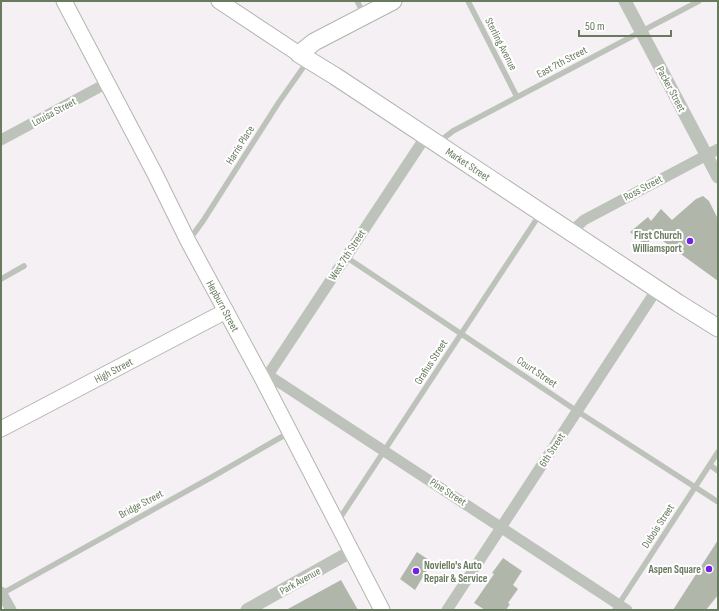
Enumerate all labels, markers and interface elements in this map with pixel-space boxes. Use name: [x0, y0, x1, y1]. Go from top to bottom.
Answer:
scale bar: [579, 12, 671, 38]
street label: Sterling Avenue: [482, 15, 520, 73]
text: 50 m: [585, 19, 605, 34]
street label: East 7th Street: [535, 43, 590, 81]
street label: Packer Street: [654, 64, 689, 115]
street label: Louisa Street: [30, 95, 79, 129]
street label: Harris Place: [223, 123, 257, 167]
street label: Market Street: [443, 145, 493, 184]
street label: Ross Street: [621, 172, 665, 204]
street label: West 7th Street: [326, 227, 369, 283]
place label: First Church Williamsport: [632, 229, 682, 255]
marker: First Church Williamsport: [685, 236, 695, 246]
street label: Hepburn Street: [204, 278, 243, 335]
street label: Grafius Street: [412, 337, 451, 387]
street label: High Street: [92, 354, 136, 385]
street label: Court Street: [514, 354, 560, 391]
street label: 6th Street: [536, 430, 568, 469]
street label: Pine Street: [427, 475, 469, 509]
street label: Bridge Street: [117, 487, 166, 521]
street label: Dubois Street: [639, 501, 677, 551]
place label: Noviello's Auto Repair & Service: [424, 559, 488, 585]
place label: Aspen Square: [647, 563, 701, 576]
street label: Park Avenue: [277, 564, 323, 598]
marker: Aspen Square: [704, 564, 714, 574]
marker: Noviello's Auto Repair & Service: [411, 566, 421, 576]

